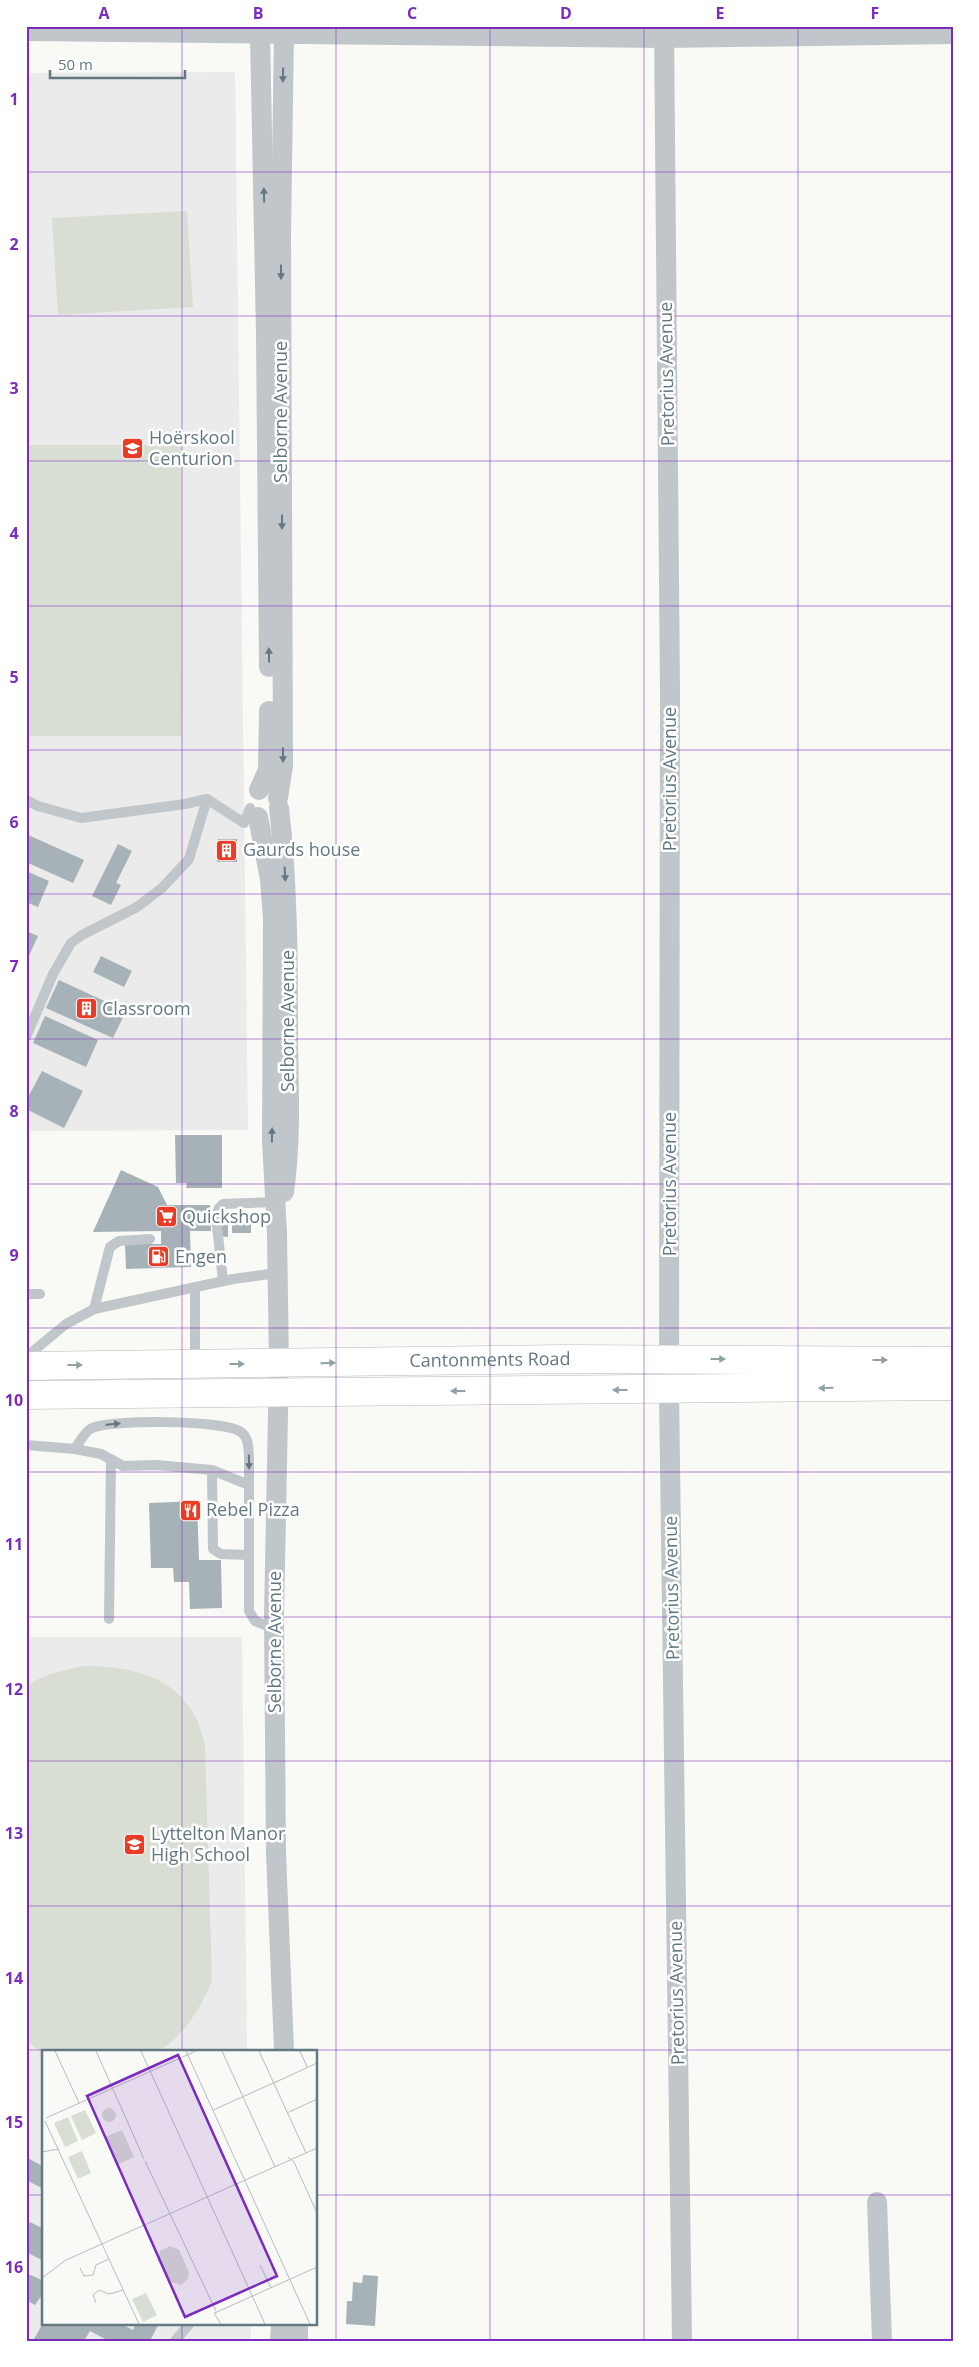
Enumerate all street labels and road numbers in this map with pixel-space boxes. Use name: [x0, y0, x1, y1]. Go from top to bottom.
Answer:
street label: Pretorius Avenue: [653, 302, 679, 446]
street label: Selborne Avenue: [268, 341, 292, 483]
street label: Pretorius Avenue: [657, 707, 681, 851]
street label: Selborne Avenue: [275, 950, 299, 1092]
street label: Pretorius Avenue: [657, 1112, 681, 1256]
street label: Cantonments Road: [409, 1346, 571, 1372]
street label: Pretorius Avenue: [658, 1516, 684, 1660]
street label: Selborne Avenue: [262, 1571, 286, 1713]
street label: Pretorius Avenue: [663, 1921, 689, 2065]

